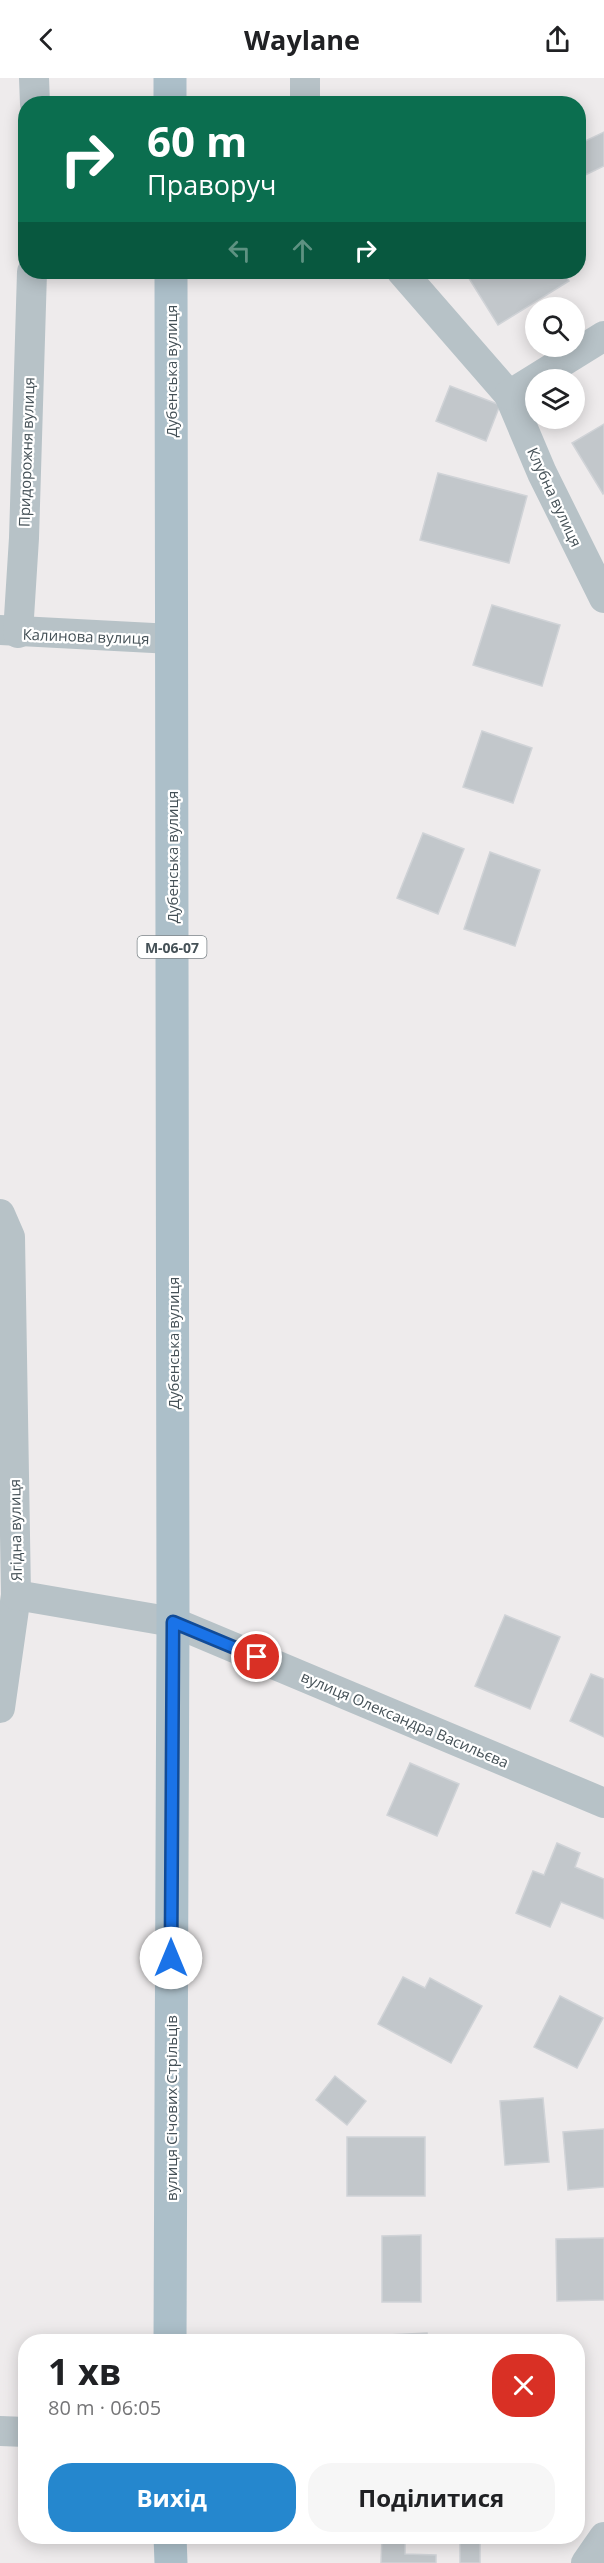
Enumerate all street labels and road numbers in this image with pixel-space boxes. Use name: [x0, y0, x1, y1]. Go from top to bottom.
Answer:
street label: Дубенська вулиця: [161, 305, 181, 437]
street label: Придорожня вулиця: [13, 377, 39, 527]
street label: Клубна вулиця: [523, 444, 587, 550]
street label: Калинова вулиця: [22, 624, 150, 648]
street label: Дубенська вулиця: [162, 791, 182, 923]
road number: М-06-07: [138, 936, 207, 958]
street label: Дубенська вулиця: [163, 1277, 183, 1409]
street label: Ягідна вулиця: [4, 1479, 26, 1581]
street label: вулиця Олександра Васильєва: [298, 1666, 512, 1772]
street label: вулиця Січових Стрільців: [161, 2015, 181, 2201]

